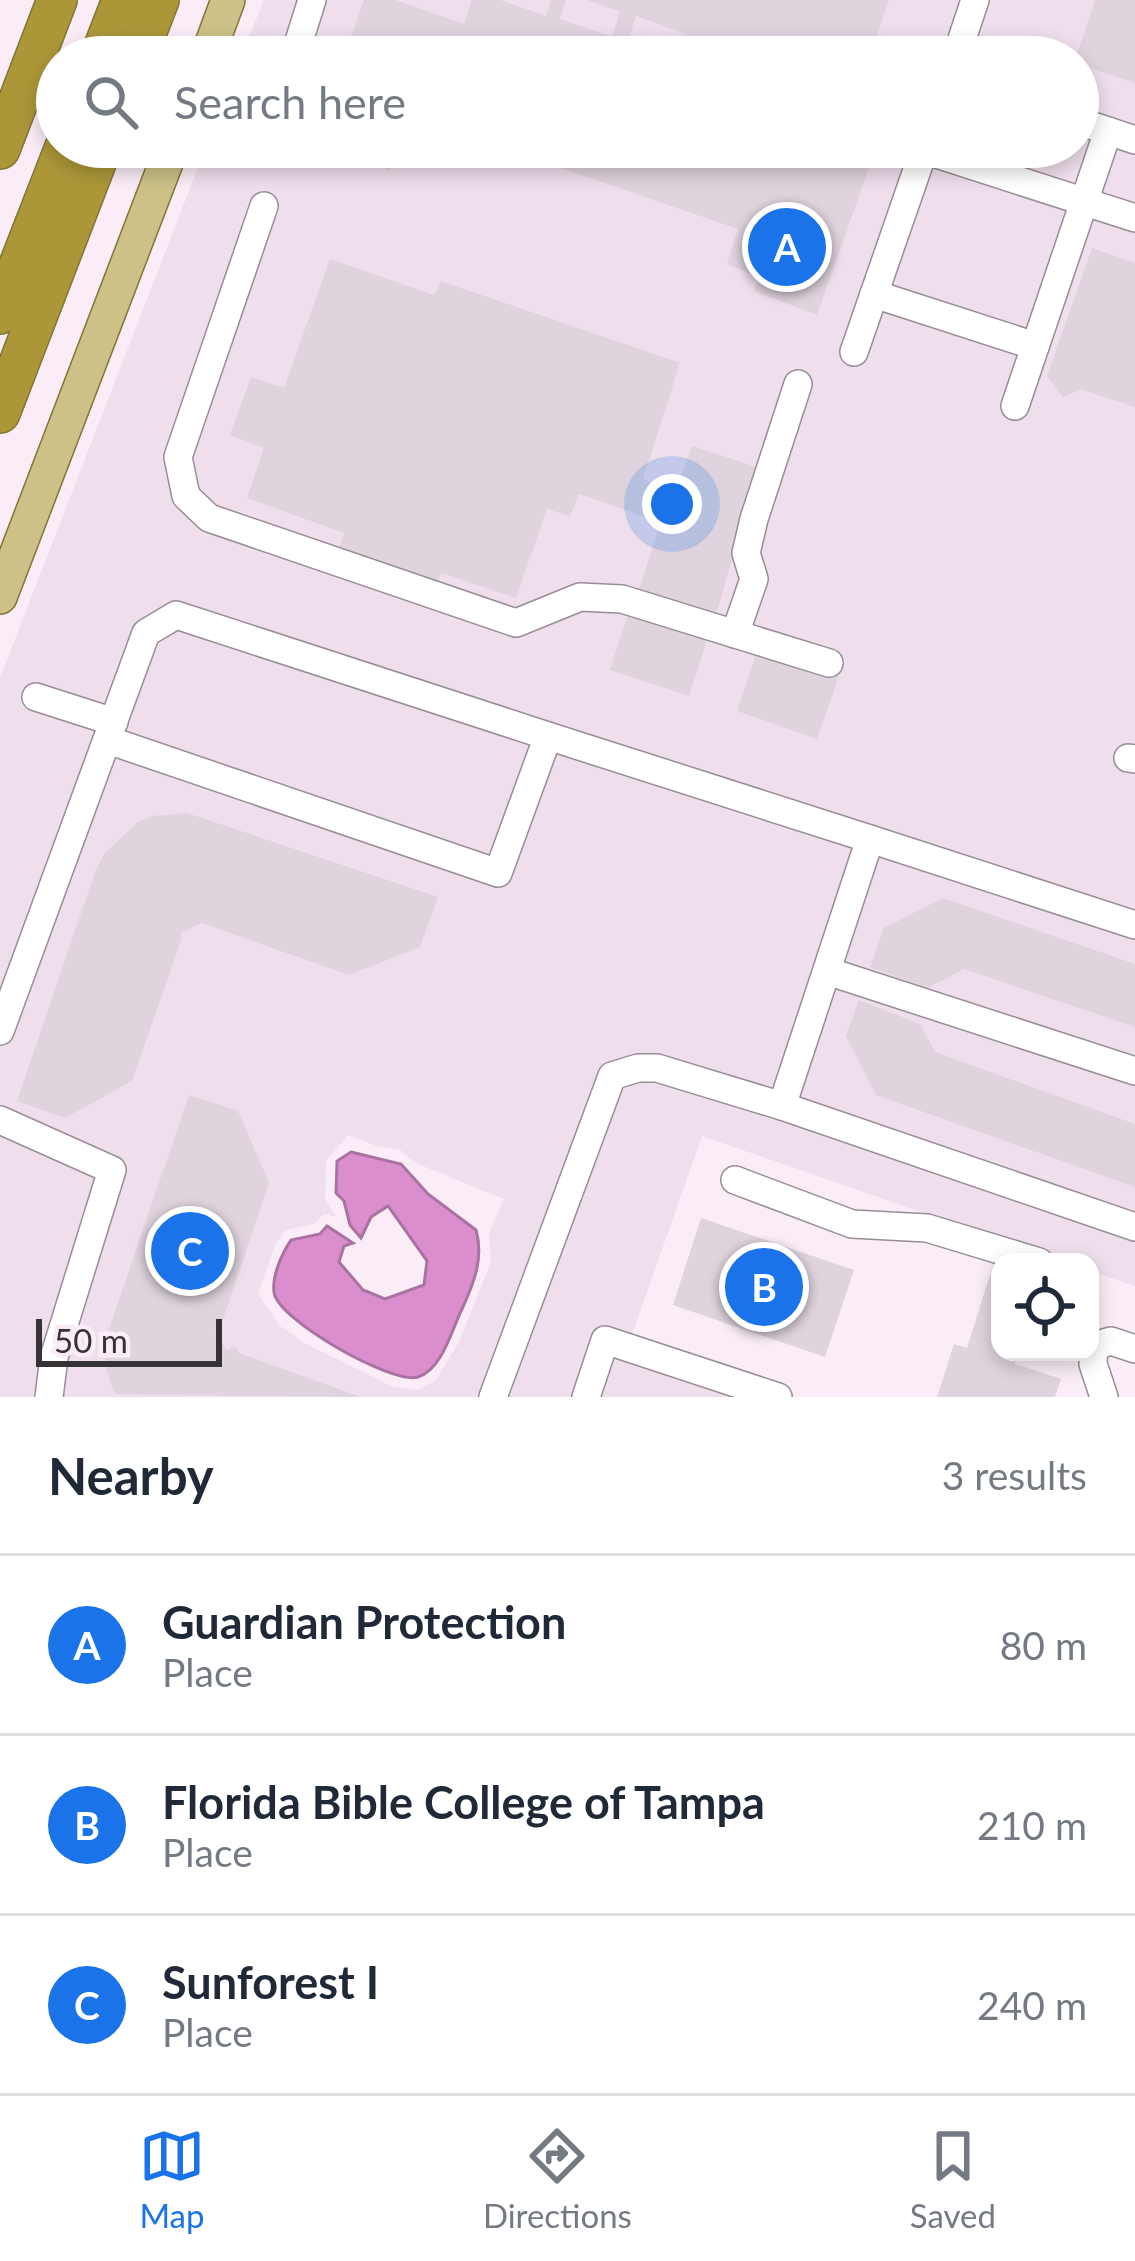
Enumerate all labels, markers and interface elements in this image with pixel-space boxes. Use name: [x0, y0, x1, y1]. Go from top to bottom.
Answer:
search box: [36, 36, 1099, 168]
icon: search: [78, 69, 144, 135]
text: Search here: [174, 75, 406, 129]
pin: A: [748, 202, 826, 292]
your location: [642, 474, 702, 534]
pin: C: [151, 1206, 229, 1296]
pin: B: [725, 1242, 803, 1332]
map controls: [991, 1253, 1099, 1361]
button: locate: [991, 1253, 1099, 1361]
scale bar: [36, 1313, 222, 1366]
text: 50 m: [54, 1320, 128, 1360]
text: Nearby: [48, 1445, 214, 1506]
text: 3 results: [942, 1452, 1087, 1498]
text: Guardian Protection: [162, 1595, 566, 1649]
text: A: [73, 1622, 101, 1668]
text: 80 m: [1000, 1622, 1087, 1668]
text: Place: [162, 1649, 253, 1695]
text: Florida Bible College of Tampa: [162, 1775, 765, 1829]
text: B: [74, 1802, 100, 1848]
text: 210 m: [977, 1802, 1087, 1848]
text: Place: [162, 1829, 253, 1875]
text: Sunforest I: [162, 1955, 379, 2009]
text: C: [74, 1982, 100, 2028]
text: 240 m: [977, 1982, 1087, 2028]
text: Place: [162, 2009, 253, 2055]
tab: Map: [139, 2123, 205, 2235]
tab: Directions: [483, 2123, 632, 2235]
tab: Saved: [910, 2123, 996, 2235]

